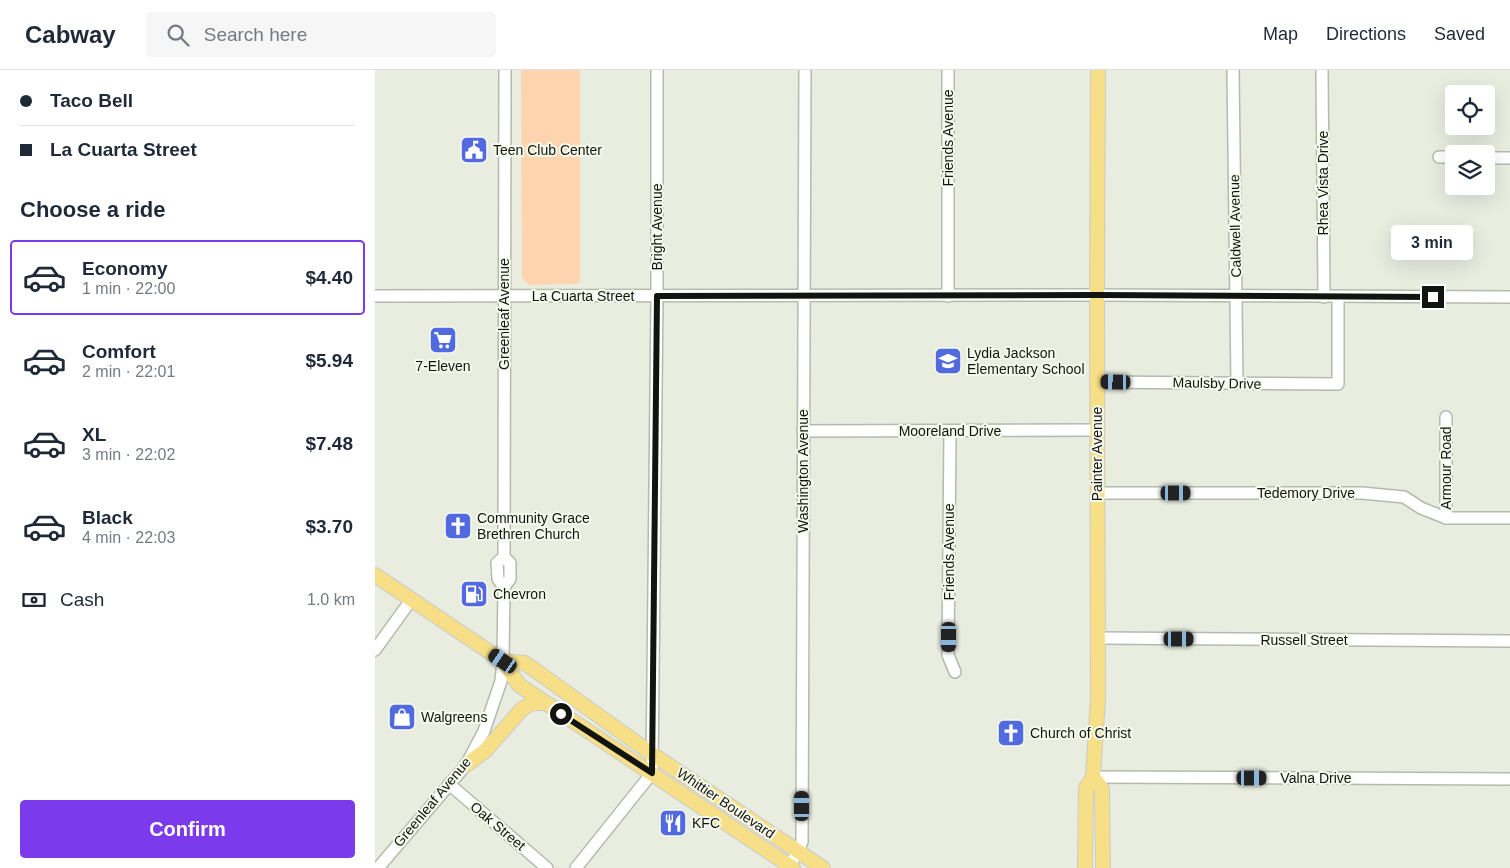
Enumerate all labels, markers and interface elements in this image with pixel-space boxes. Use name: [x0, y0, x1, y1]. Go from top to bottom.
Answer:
search box: [146, 12, 496, 57]
text: Cabway: [25, 21, 116, 48]
icon: search: [164, 21, 192, 49]
text: Search here: [204, 24, 307, 45]
text: Map: [1263, 24, 1298, 44]
text: Directions: [1326, 24, 1406, 44]
text: Saved: [1434, 24, 1485, 44]
map controls: [1445, 85, 1495, 195]
button: locate: [1445, 85, 1495, 135]
street label: Friends Avenue: [940, 89, 956, 187]
text: Taco Bell: [50, 90, 133, 111]
street label: Rhea Vista Drive: [1315, 130, 1331, 235]
public building icon: Teen Club Center: [459, 135, 489, 165]
text: La Cuarta Street: [50, 139, 197, 160]
place label: Teen Club Center: [493, 142, 602, 158]
button: layers: [1445, 145, 1495, 195]
street label: Caldwell Avenue: [1226, 174, 1244, 278]
street label: Bright Avenue: [649, 183, 665, 270]
text: Choose a ride: [20, 197, 165, 222]
callout: 3 min: [1392, 224, 1474, 260]
text: 3 min: [1411, 234, 1453, 251]
icon: car: [22, 255, 67, 300]
text: Economy: [82, 258, 168, 279]
street label: Greenleaf Avenue: [496, 258, 512, 370]
text: $4.40: [305, 267, 353, 288]
text: 1 min · 22:00: [82, 280, 175, 297]
route end: [1422, 286, 1444, 308]
street label: La Cuarta Street: [532, 288, 634, 304]
supermarket icon: 7-Eleven: [428, 325, 458, 355]
icon: car: [22, 338, 67, 383]
text: Comfort: [82, 341, 156, 362]
place label: Lydia Jackson Elementary School: [967, 345, 1085, 377]
school or university icon: Lydia Jackson Elementary School: [933, 346, 963, 376]
text: $5.94: [305, 350, 353, 371]
place label: 7-Eleven: [415, 358, 471, 374]
text: 2 min · 22:01: [82, 363, 175, 380]
car: [1100, 374, 1131, 390]
street label: Maulsby Drive: [1173, 374, 1262, 392]
street label: Painter Avenue: [1089, 406, 1105, 501]
street label: Washington Avenue: [795, 409, 811, 533]
icon: car: [22, 421, 67, 466]
street label: Mooreland Drive: [899, 423, 1002, 439]
text: XL: [82, 424, 106, 445]
street label: Armour Road: [1438, 426, 1454, 510]
text: $7.48: [305, 433, 353, 454]
text: 3 min · 22:02: [82, 446, 175, 463]
street label: Tedemory Drive: [1257, 485, 1355, 501]
car: [1161, 486, 1191, 501]
street label: Friends Avenue: [941, 503, 957, 601]
icon: car: [22, 504, 67, 549]
text: Black: [82, 507, 133, 528]
place label: Community Grace Brethren Church: [477, 510, 590, 542]
church icon: Community Grace Brethren Church: [443, 511, 473, 541]
text: $3.70: [305, 516, 353, 537]
text: 4 min · 22:03: [82, 529, 175, 546]
fuel station icon: Chevron: [459, 579, 489, 609]
icon: cash: [20, 586, 48, 614]
place label: Chevron: [493, 586, 546, 602]
text: Cash: [60, 589, 104, 610]
text: 1.0 km: [307, 591, 355, 608]
car: [941, 622, 956, 652]
car: [1164, 632, 1194, 647]
street label: Russell Street: [1260, 632, 1348, 648]
car: [486, 646, 519, 676]
shop icon: Walgreens: [387, 702, 417, 732]
route start: [550, 703, 572, 725]
place label: Walgreens: [421, 709, 487, 725]
church icon: Church of Christ: [996, 718, 1026, 748]
place label: Church of Christ: [1030, 725, 1131, 741]
street label: Greenleaf Avenue: [390, 754, 474, 850]
street label: Whittier Boulevard: [674, 764, 778, 842]
street label: Valna Drive: [1280, 770, 1352, 786]
car: [1237, 771, 1267, 786]
car: [794, 791, 809, 821]
street label: Oak Street: [467, 798, 529, 854]
button: Confirm: [20, 800, 355, 858]
restaurant icon: KFC: [658, 808, 688, 838]
place label: KFC: [692, 815, 720, 831]

